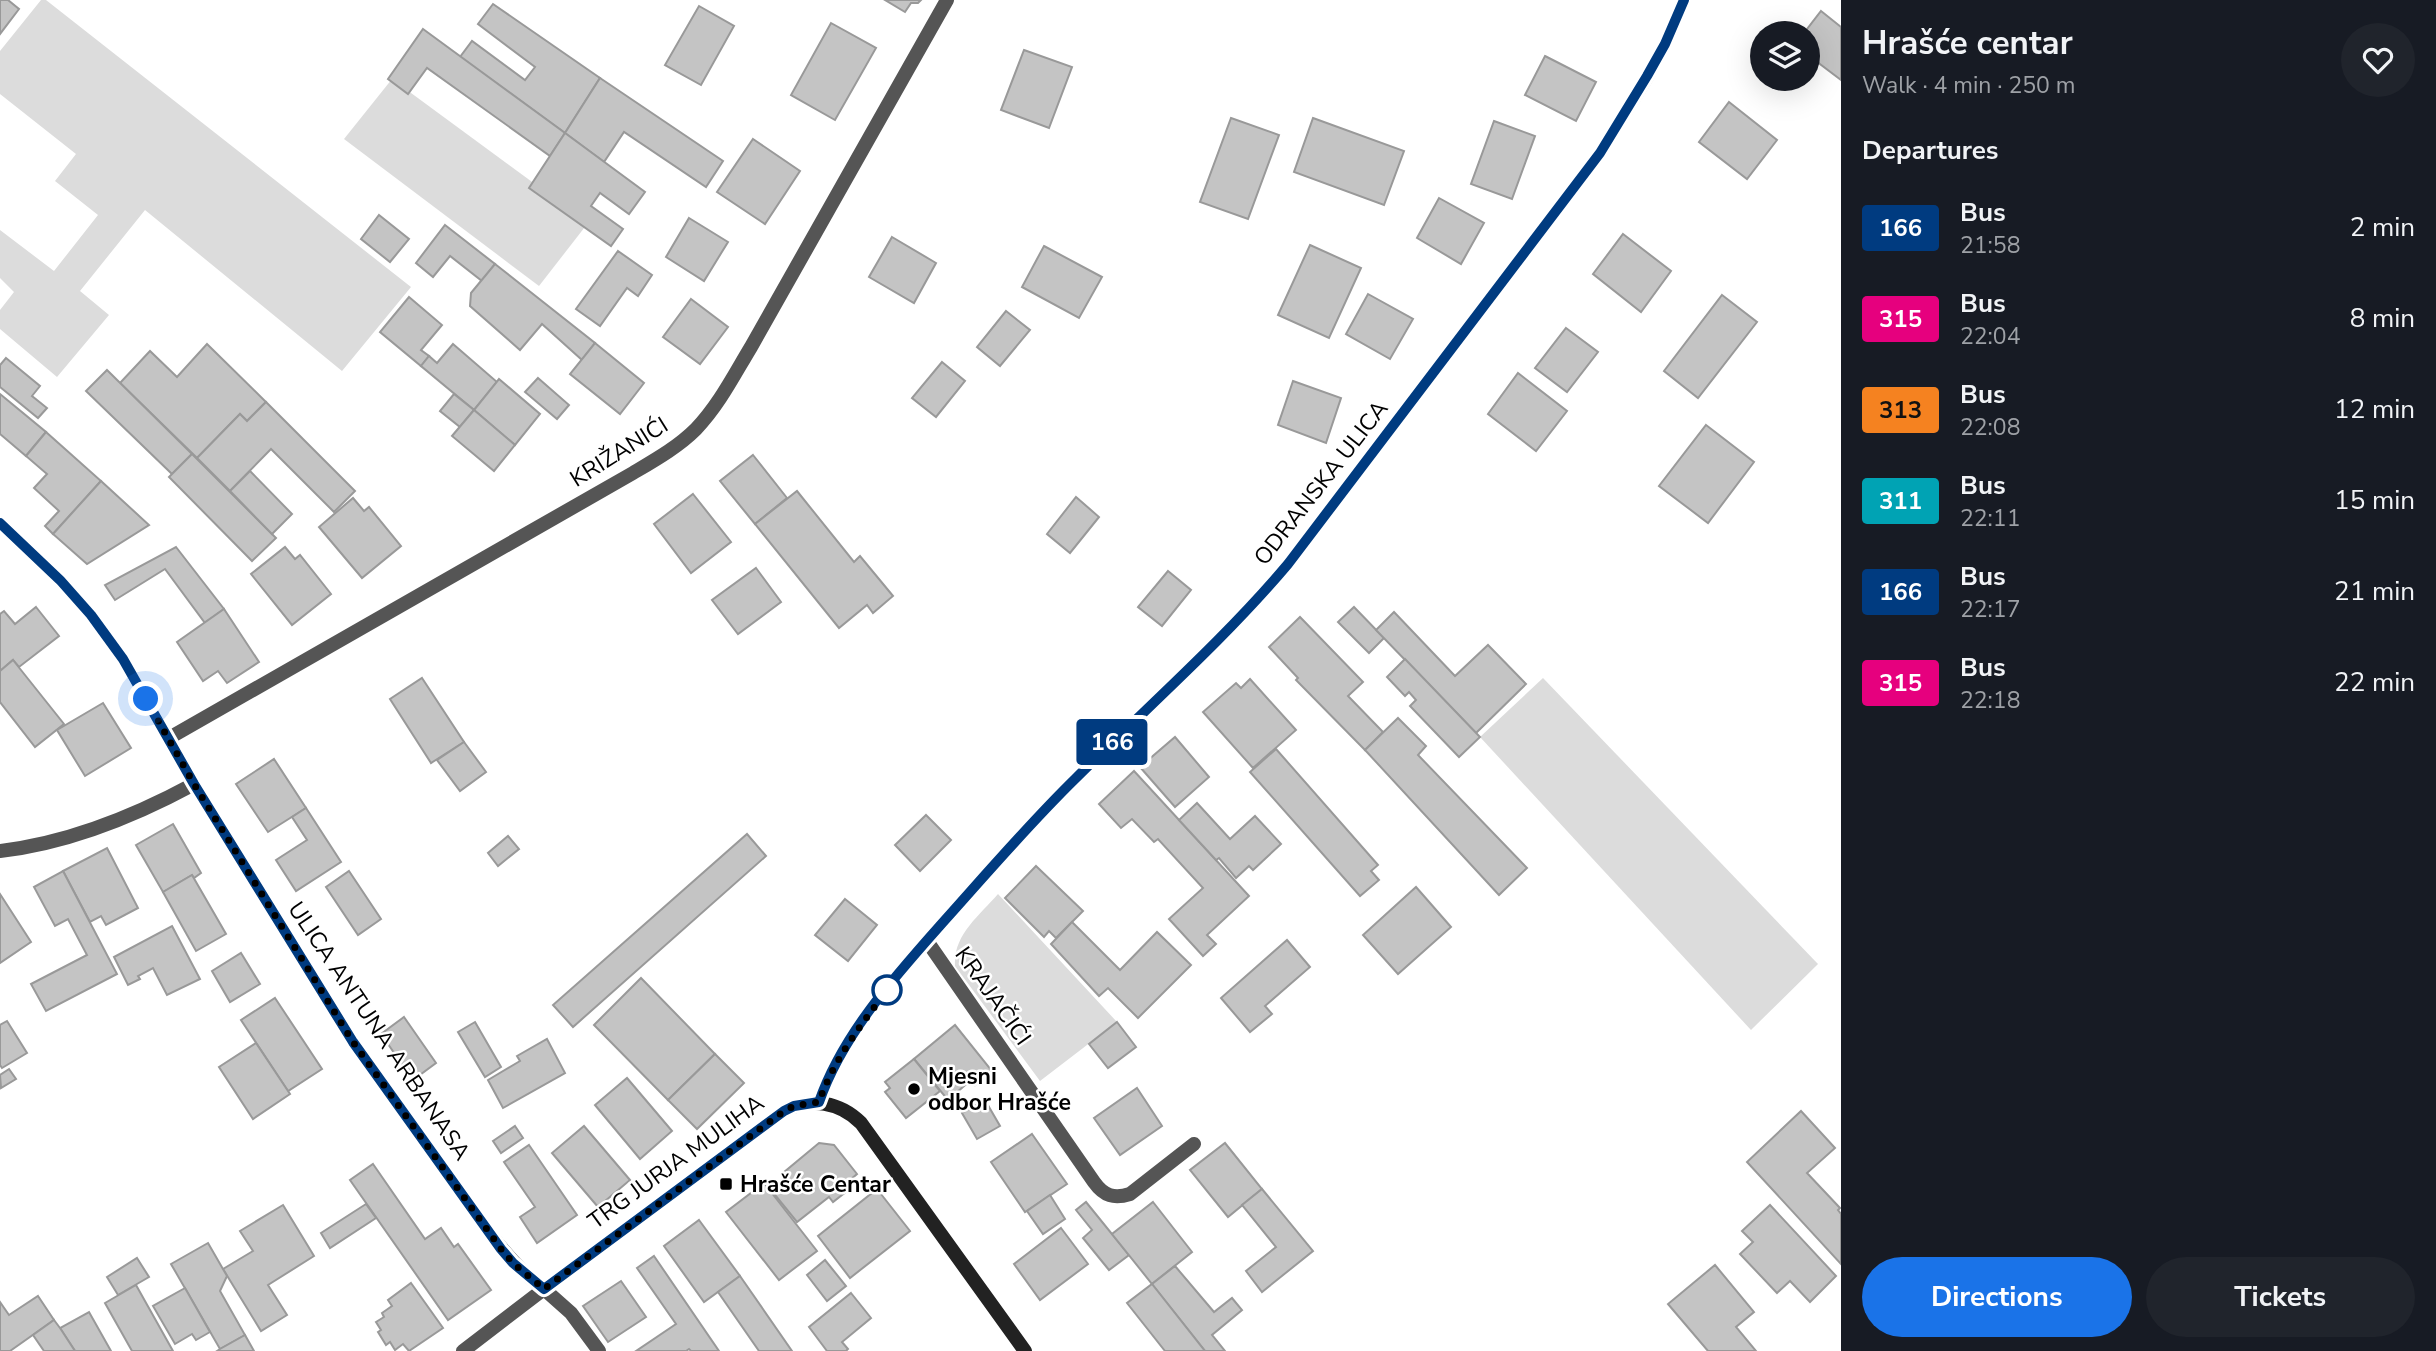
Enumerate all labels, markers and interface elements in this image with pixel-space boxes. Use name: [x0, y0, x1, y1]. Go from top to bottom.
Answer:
map controls: [1750, 21, 1820, 91]
button: layers: [1750, 21, 1820, 91]
text: Hrašće centar: [1862, 21, 2073, 66]
button: heart: [2341, 23, 2415, 97]
text: Walk · 4 min · 250 m: [1862, 70, 2075, 101]
text: Departures: [1862, 133, 1998, 168]
text: Bus: [1960, 195, 2006, 230]
text: 2 min: [2350, 210, 2415, 245]
text: 166: [1879, 212, 1922, 244]
text: 21:58: [1960, 230, 2020, 261]
text: Bus: [1960, 286, 2006, 321]
text: 8 min: [2350, 301, 2415, 336]
text: 315: [1879, 303, 1922, 335]
text: 22:04: [1960, 321, 2020, 352]
text: Bus: [1960, 377, 2006, 412]
text: 12 min: [2334, 392, 2415, 427]
street label: ODRANSKA ULICA: [1247, 394, 1395, 572]
text: 313: [1879, 394, 1922, 426]
street label: KRIŽANIĆI: [564, 410, 674, 494]
text: 22:08: [1960, 412, 2020, 443]
text: Bus: [1960, 468, 2006, 503]
text: 15 min: [2334, 483, 2415, 518]
text: 311: [1879, 485, 1922, 517]
text: 22:11: [1960, 503, 2020, 534]
text: Bus: [1960, 559, 2006, 594]
text: 21 min: [2334, 574, 2415, 609]
text: 166: [1879, 576, 1922, 608]
text: 22:17: [1960, 594, 2020, 625]
text: Bus: [1960, 650, 2006, 685]
text: 22 min: [2334, 665, 2415, 700]
text: 315: [1879, 667, 1922, 699]
your location: [128, 681, 163, 716]
text: 22:18: [1960, 685, 2020, 716]
line badge: 166: [1072, 719, 1152, 765]
text: 166: [1090, 726, 1134, 758]
street label: ULICA ANTUNA ARBANASA: [281, 896, 477, 1167]
street label: KRAJAČIĆI: [948, 941, 1038, 1051]
unlabelled marker: [872, 975, 902, 1005]
place label: Mjesni odbor Hrašće: [928, 1061, 1071, 1118]
marker: Mjesni odbor Hrašće: [906, 1081, 922, 1097]
street label: TRG JURJA MULIHA: [582, 1087, 770, 1236]
place label: Hrašće Centar: [740, 1169, 891, 1200]
marker: Hrašće Centar: [718, 1176, 734, 1192]
button: Directions: [1862, 1257, 2132, 1337]
button: Tickets: [2146, 1257, 2415, 1337]

